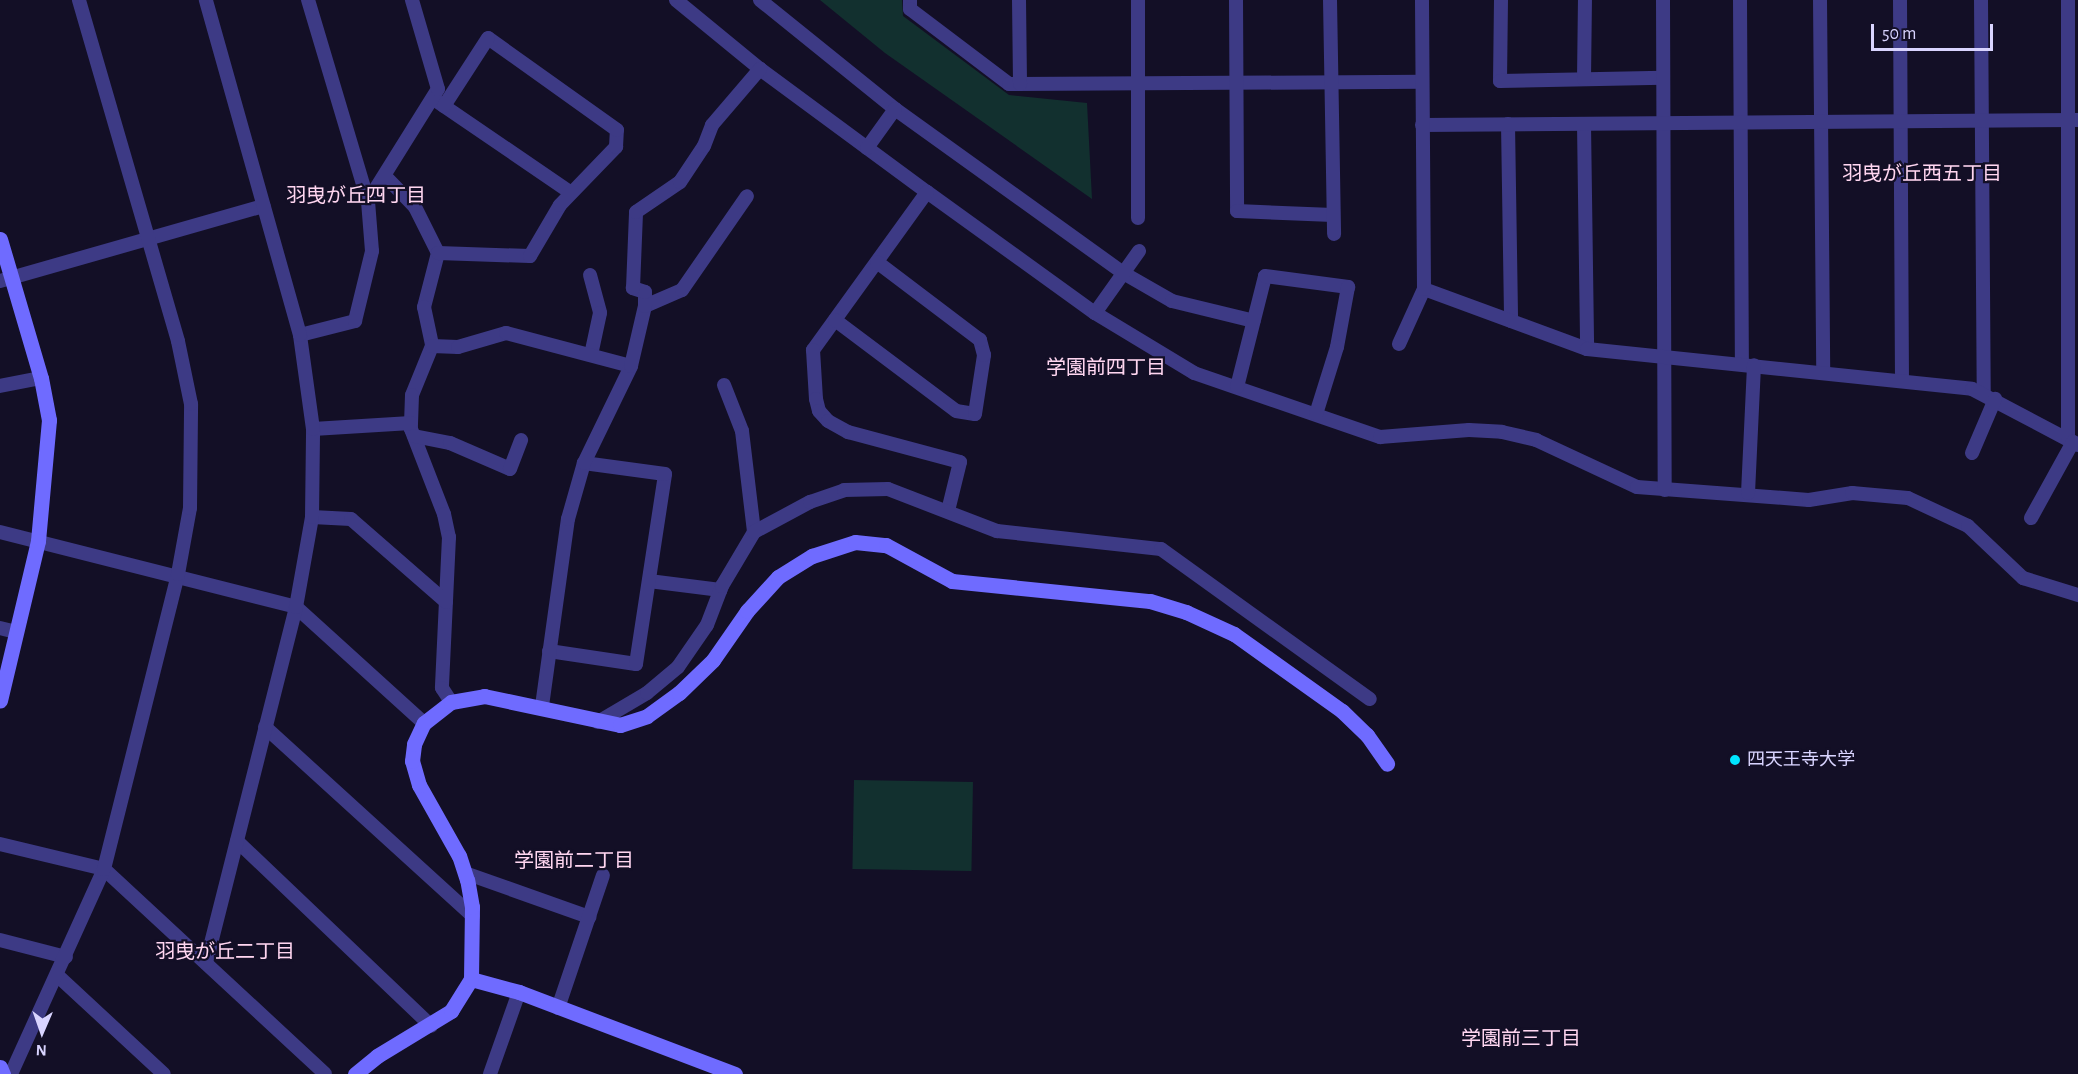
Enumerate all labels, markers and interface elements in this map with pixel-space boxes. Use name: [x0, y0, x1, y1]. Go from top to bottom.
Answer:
scale bar: [1874, 12, 1996, 50]
text: 50 m: [1882, 25, 1916, 43]
district label: 羽曳が丘西五丁目: [1842, 162, 2002, 186]
district label: 羽曳が丘四丁目: [286, 184, 426, 208]
district label: 学園前四丁目: [1046, 356, 1166, 380]
place label: 四天王寺大学: [1747, 749, 1855, 771]
marker: 四天王寺大学: [1728, 753, 1742, 767]
district label: 学園前二丁目: [514, 849, 634, 873]
district label: 羽曳が丘二丁目: [155, 940, 295, 964]
north arrow: [12, 1002, 72, 1062]
district label: 学園前三丁目: [1461, 1027, 1581, 1051]
text: N: [36, 1042, 47, 1058]

